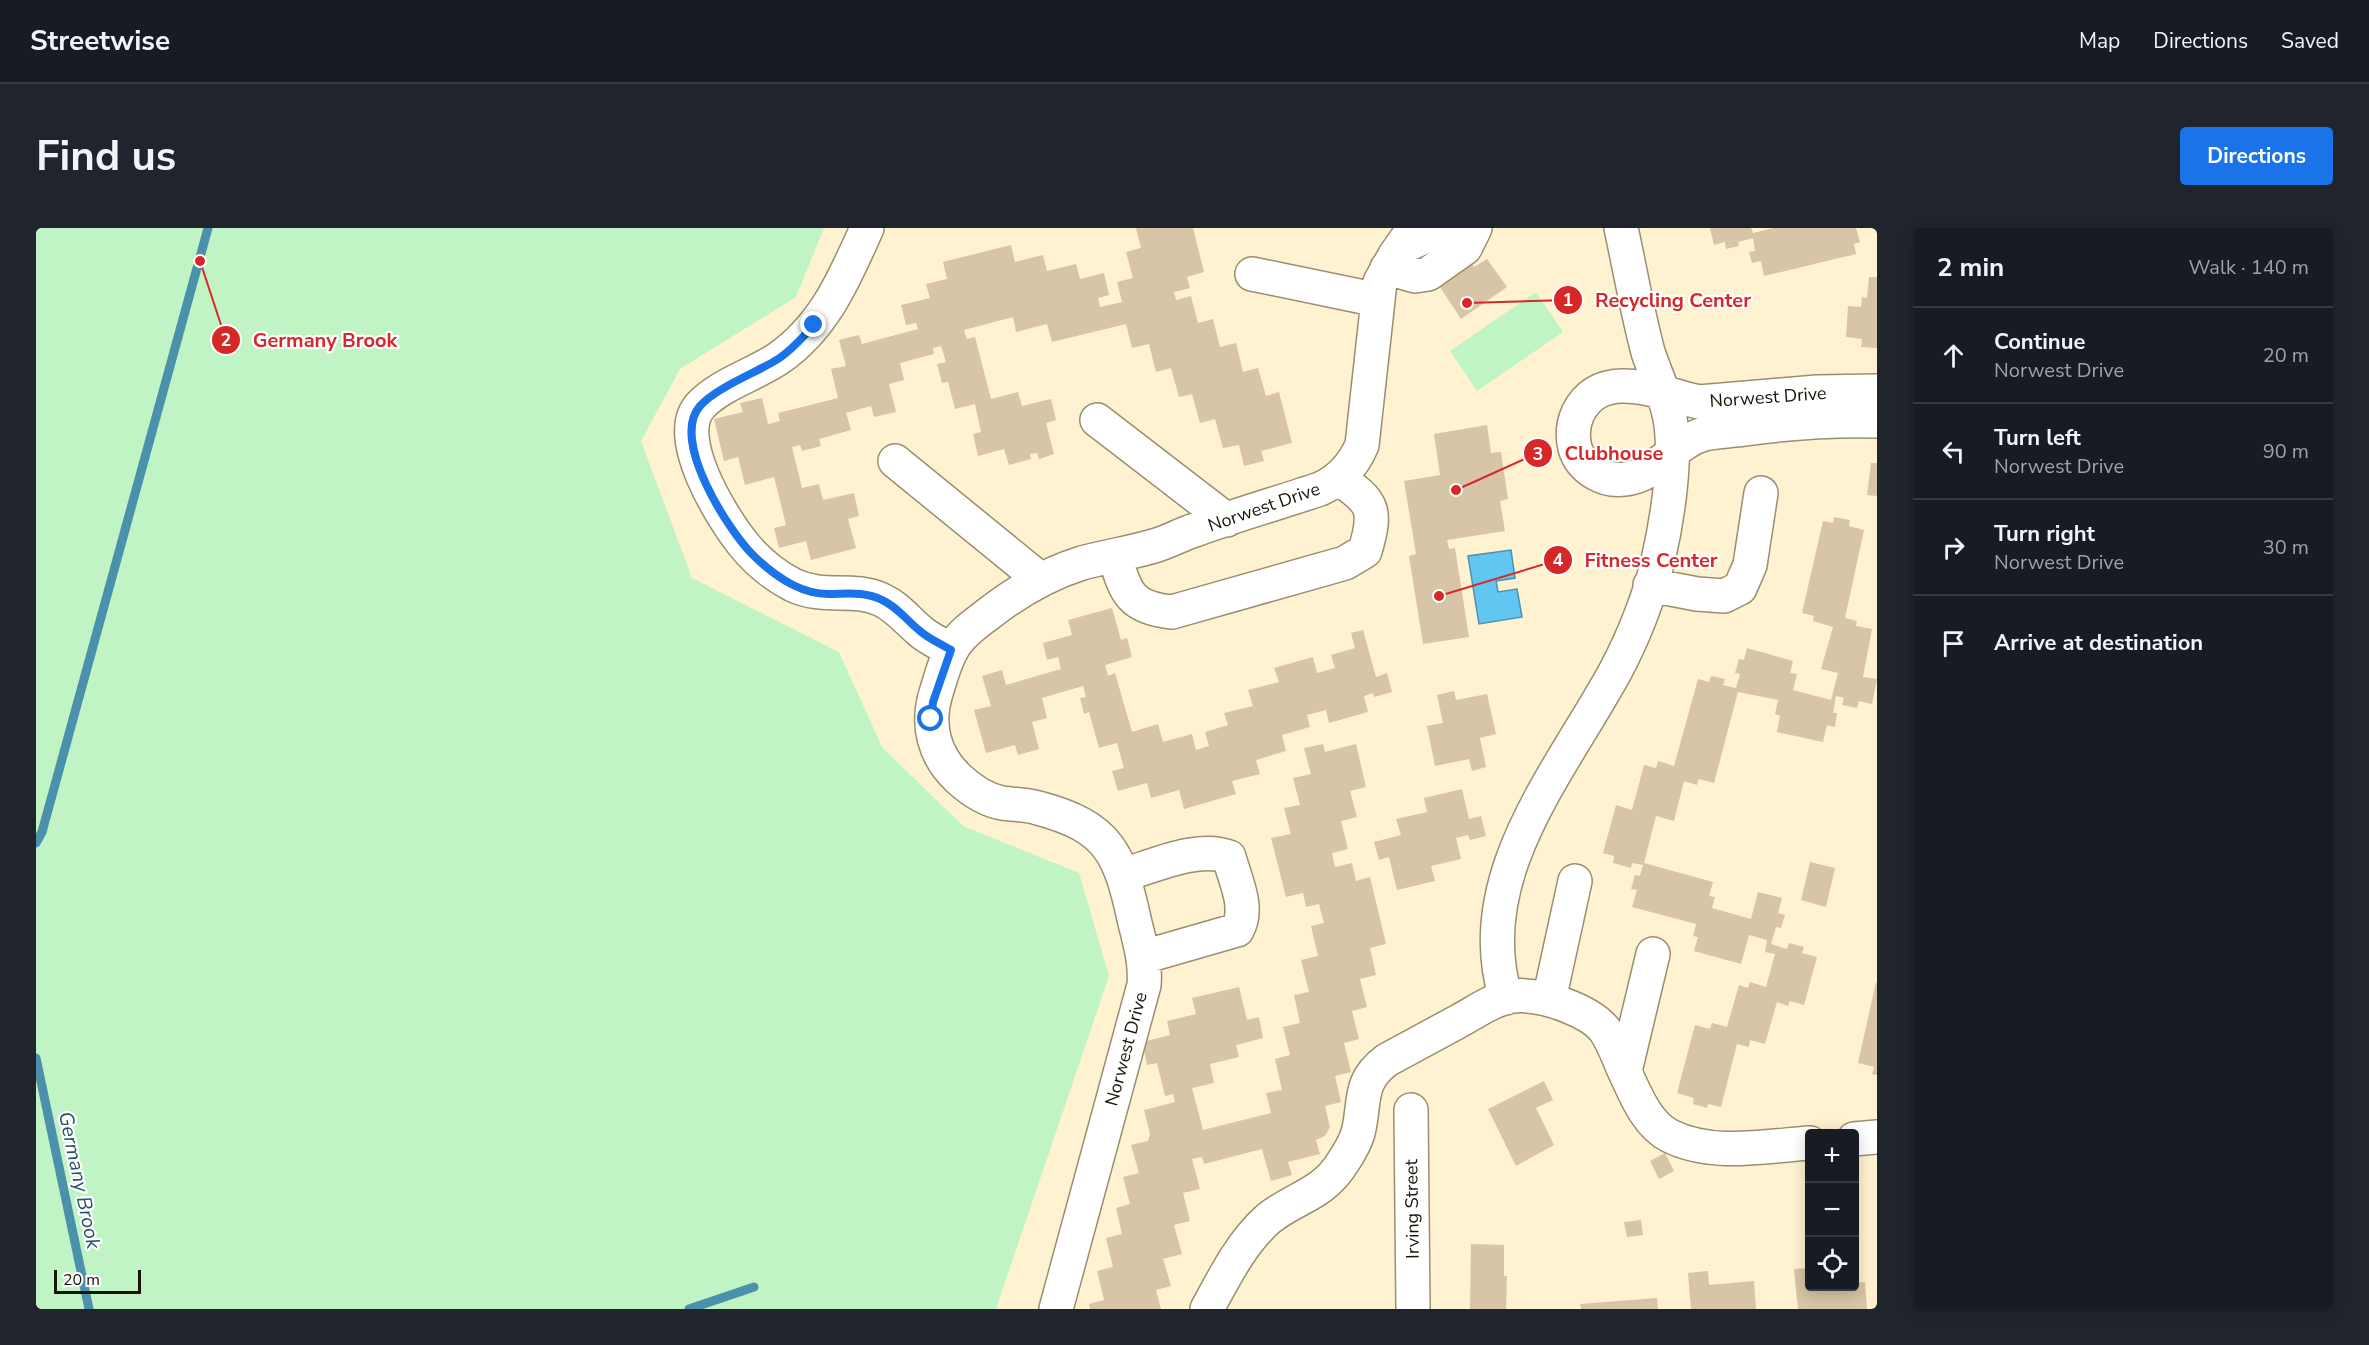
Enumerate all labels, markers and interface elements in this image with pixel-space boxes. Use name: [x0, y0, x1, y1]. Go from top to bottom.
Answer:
text: Streetwise: [30, 22, 170, 60]
text: Map: [2079, 27, 2120, 55]
text: Directions: [2153, 27, 2248, 55]
text: Saved: [2281, 27, 2339, 55]
button: Directions: [2180, 127, 2333, 185]
text: Find us: [36, 128, 176, 185]
text: 2 min: [1937, 250, 2004, 285]
text: Walk · 140 m: [2189, 254, 2309, 281]
callout: Recycling Center: [1553, 281, 1763, 319]
text: Recycling Center: [1595, 287, 1751, 314]
text: 1: [1563, 288, 1573, 312]
route end: [800, 311, 826, 337]
callout: Germany Brook: [211, 321, 410, 359]
text: Germany Brook: [253, 327, 399, 354]
text: Continue: [1994, 327, 2085, 357]
text: 2: [221, 328, 231, 352]
icon: ahead: [1937, 339, 1970, 372]
text: 20 m: [2263, 342, 2309, 369]
text: Norwest Drive: [1994, 357, 2124, 384]
street label: Norwest Drive: [1709, 381, 1827, 413]
text: Turn left: [1994, 423, 2081, 453]
callout: Clubhouse: [1523, 434, 1676, 472]
icon: left: [1937, 435, 1970, 468]
text: 90 m: [2263, 438, 2309, 465]
text: Clubhouse: [1565, 440, 1664, 467]
text: 3: [1533, 442, 1543, 466]
text: Norwest Drive: [1994, 453, 2124, 480]
street label: Norwest Drive: [1205, 477, 1323, 537]
text: Turn right: [1994, 519, 2095, 549]
icon: right: [1937, 531, 1970, 564]
text: 30 m: [2263, 534, 2309, 561]
callout: Fitness Center: [1543, 541, 1730, 579]
text: Fitness Center: [1584, 547, 1718, 574]
text: 4: [1553, 548, 1564, 572]
text: Norwest Drive: [1994, 549, 2124, 576]
icon: arrive: [1937, 627, 1970, 660]
text: Arrive at destination: [1994, 628, 2203, 658]
route start: [917, 705, 943, 731]
street label: Norwest Drive: [1099, 989, 1153, 1109]
water label: Germany Brook: [52, 1109, 107, 1252]
map controls: [1805, 1129, 1859, 1291]
button: +: [1805, 1129, 1859, 1183]
street label: Irving Street: [1399, 1158, 1425, 1259]
button: −: [1805, 1183, 1859, 1237]
button: locate: [1805, 1237, 1859, 1291]
scale bar: [54, 1267, 141, 1294]
text: 20 m: [63, 1269, 100, 1291]

